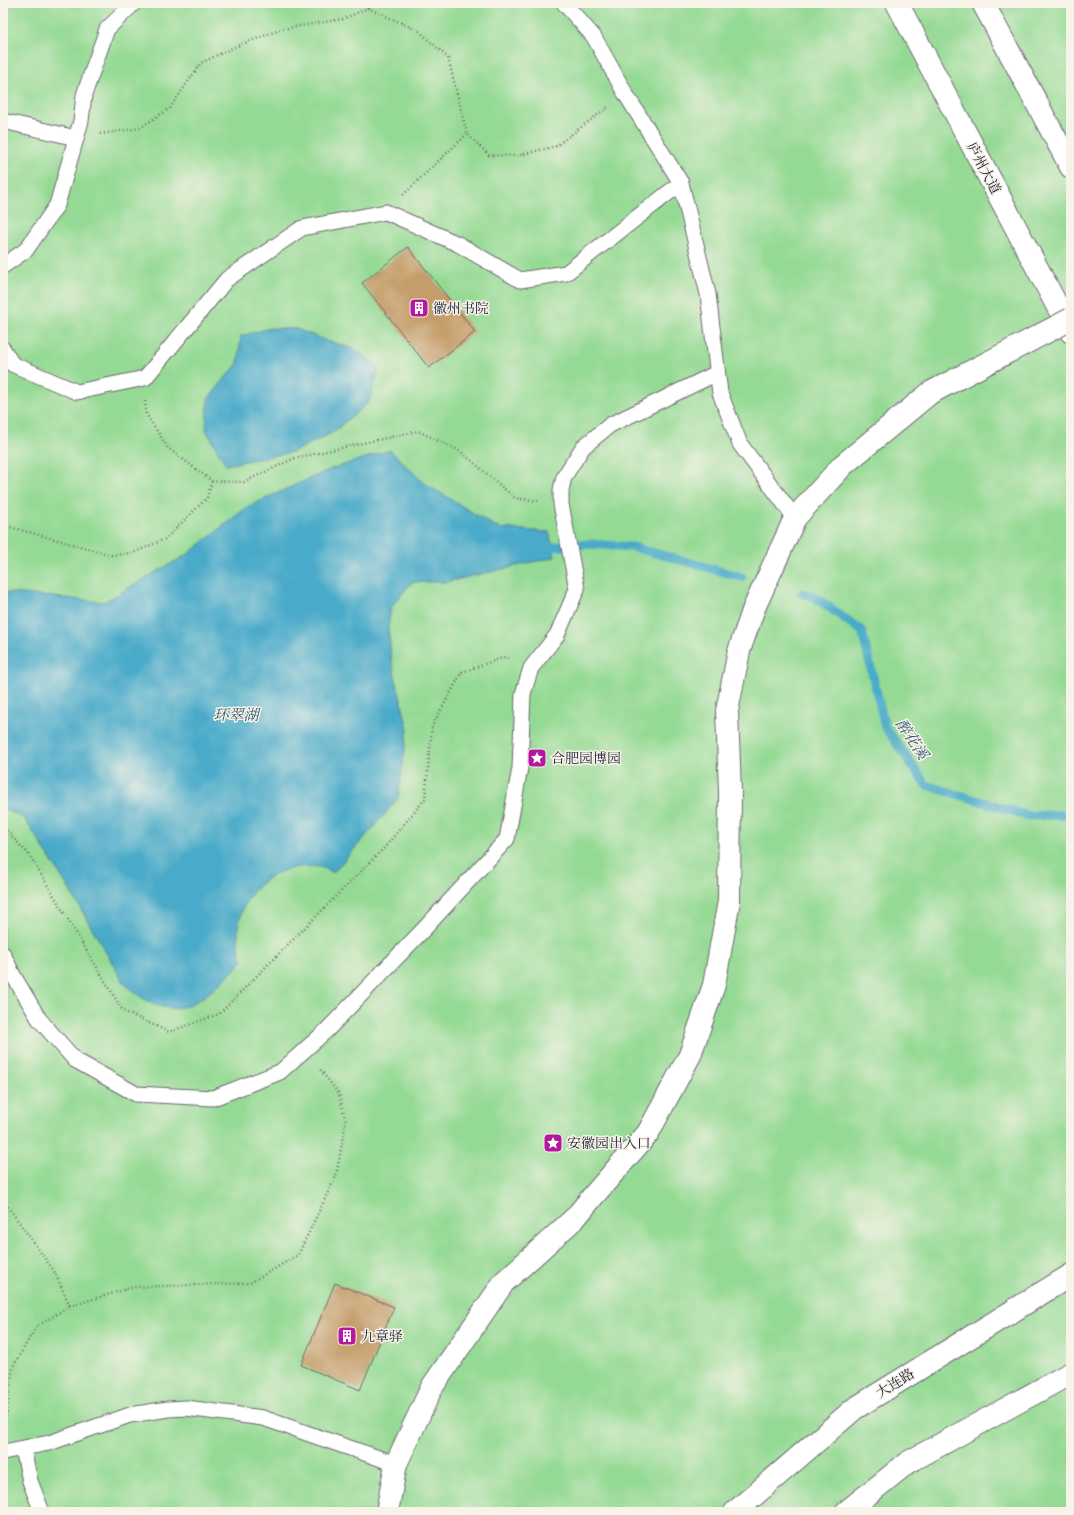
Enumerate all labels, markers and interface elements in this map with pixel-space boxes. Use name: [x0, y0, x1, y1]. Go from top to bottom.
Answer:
street label: 庐州大道: [962, 139, 1005, 197]
building icon: 徽州书院: [408, 297, 430, 319]
place label: 徽州书院: [433, 299, 489, 318]
water label: 环翠湖: [213, 705, 261, 725]
water label: 醉花溪: [891, 715, 934, 765]
place icon: 合肥园博园: [526, 747, 548, 769]
place label: 合肥园博园: [551, 749, 621, 768]
place icon: 安徽园出入口: [542, 1132, 564, 1154]
place label: 安徽园出入口: [567, 1134, 651, 1153]
building icon: 九章驿: [336, 1325, 358, 1347]
place label: 九章驿: [361, 1327, 403, 1346]
street label: 大连路: [872, 1364, 918, 1403]

